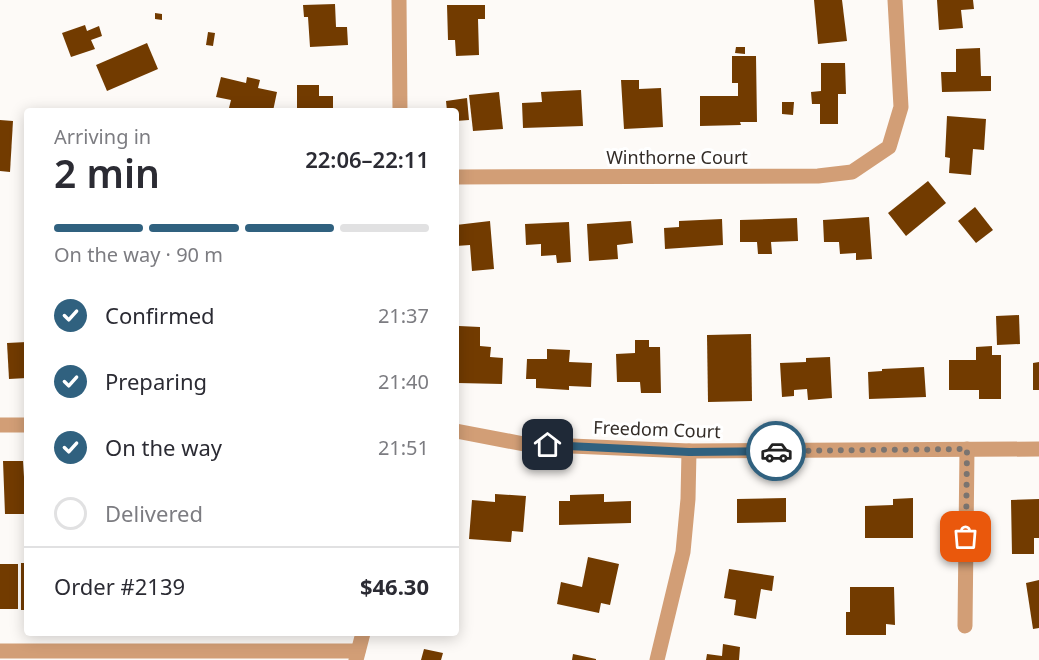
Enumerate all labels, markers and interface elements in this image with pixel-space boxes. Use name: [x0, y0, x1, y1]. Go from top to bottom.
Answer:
text: Arriving in: [54, 123, 151, 150]
text: 22:06–22:11: [305, 144, 429, 174]
street label: Winthorne Court: [606, 145, 748, 169]
text: 2 min: [54, 146, 160, 199]
text: On the way · 90 m: [54, 241, 223, 268]
icon: check: [54, 299, 87, 332]
text: Confirmed: [105, 300, 215, 330]
text: 21:37: [378, 302, 429, 329]
icon: check: [54, 365, 87, 398]
text: Preparing: [105, 366, 207, 396]
text: 21:40: [378, 368, 429, 395]
street label: Freedom Court: [593, 415, 722, 443]
pin: [522, 419, 573, 470]
courier: [746, 421, 806, 481]
icon: home: [531, 428, 564, 461]
icon: check: [54, 431, 87, 464]
text: On the way: [105, 432, 222, 462]
text: 21:51: [378, 434, 429, 461]
icon: car: [760, 435, 793, 468]
text: Delivered: [105, 498, 203, 528]
pin: [940, 511, 991, 562]
icon: bag: [949, 520, 982, 553]
text: Order #2139: [54, 571, 185, 601]
text: $46.30: [360, 571, 429, 601]

